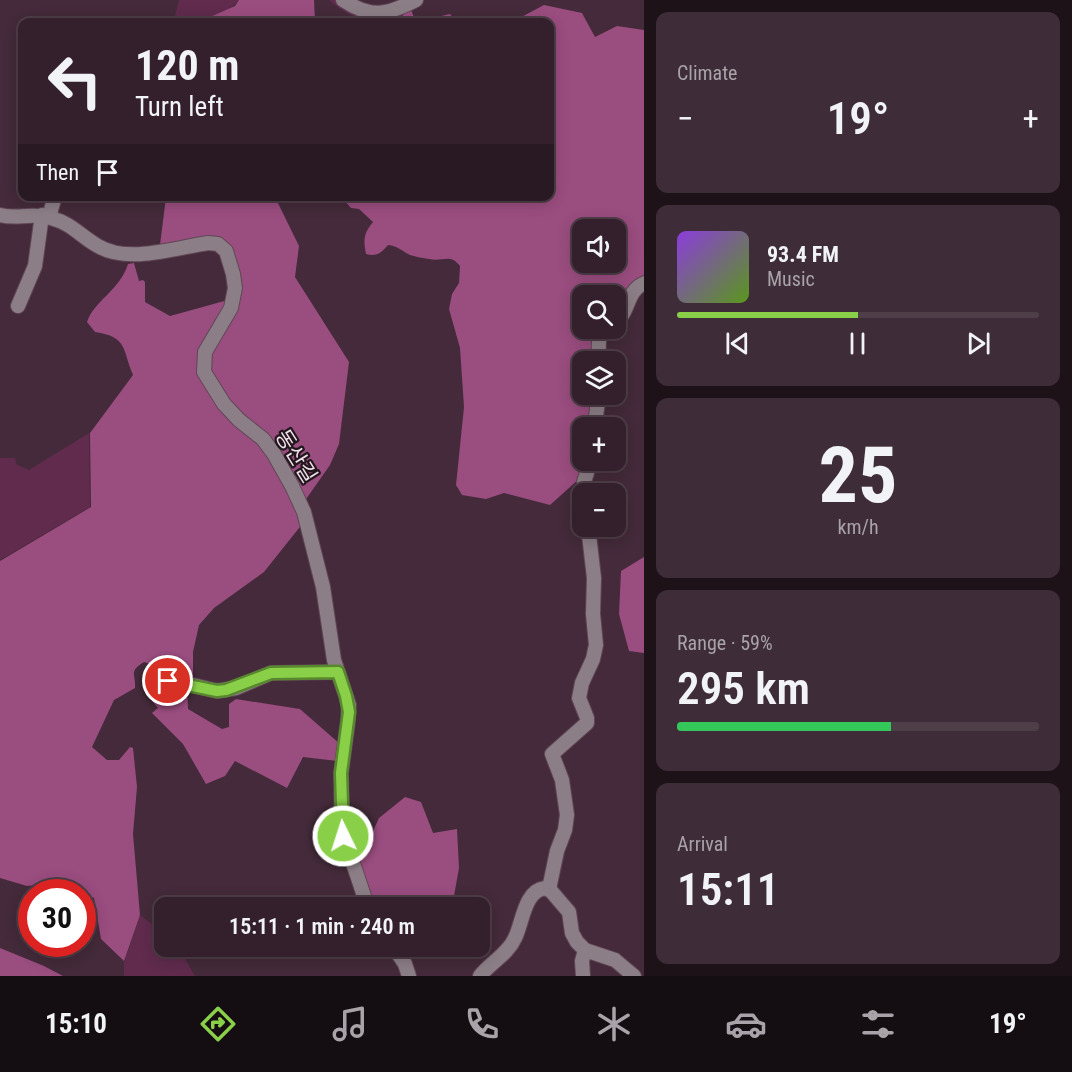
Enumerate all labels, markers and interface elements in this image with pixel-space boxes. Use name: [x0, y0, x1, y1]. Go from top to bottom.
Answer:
text: 120 m: [135, 41, 240, 90]
icon: left: [36, 42, 114, 120]
text: Climate: [677, 61, 737, 85]
text: Turn left: [135, 91, 224, 123]
text: 19°: [827, 92, 889, 145]
text: −: [677, 99, 694, 138]
text: +: [1023, 99, 1039, 138]
icon: arrive: [91, 156, 124, 189]
text: Then: [36, 160, 79, 185]
map controls: [572, 219, 626, 537]
button: sound: [572, 219, 626, 273]
text: 93.4 FM: [767, 242, 839, 267]
text: Music: [767, 267, 815, 291]
button: search: [572, 285, 626, 339]
icon: previous: [721, 327, 754, 360]
icon: pause: [841, 327, 874, 360]
icon: next: [962, 327, 995, 360]
button: layers: [572, 351, 626, 405]
button: +: [572, 417, 626, 471]
street label: 동산길: [270, 425, 322, 487]
text: 25: [819, 430, 897, 521]
button: −: [572, 483, 626, 537]
text: km/h: [837, 515, 879, 539]
text: Range · 59%: [677, 631, 773, 655]
pin: [142, 655, 193, 706]
text: 295 km: [677, 662, 810, 715]
icon: arrive: [151, 664, 184, 697]
position arrow: [311, 804, 375, 868]
text: Arrival: [677, 832, 728, 856]
text: 15:11: [677, 863, 779, 916]
speed limit sign: 30: [18, 879, 96, 957]
text: 15:11 · 1 min · 240 m: [229, 914, 415, 939]
icon: directions: [197, 1003, 239, 1045]
icon: music: [329, 1003, 371, 1045]
icon: phone: [461, 1003, 503, 1045]
icon: climate: [593, 1003, 635, 1045]
icon: car: [725, 1003, 767, 1045]
icon: filters: [857, 1003, 899, 1045]
text: 15:10: [45, 1008, 107, 1040]
text: 19°: [989, 1008, 1027, 1040]

